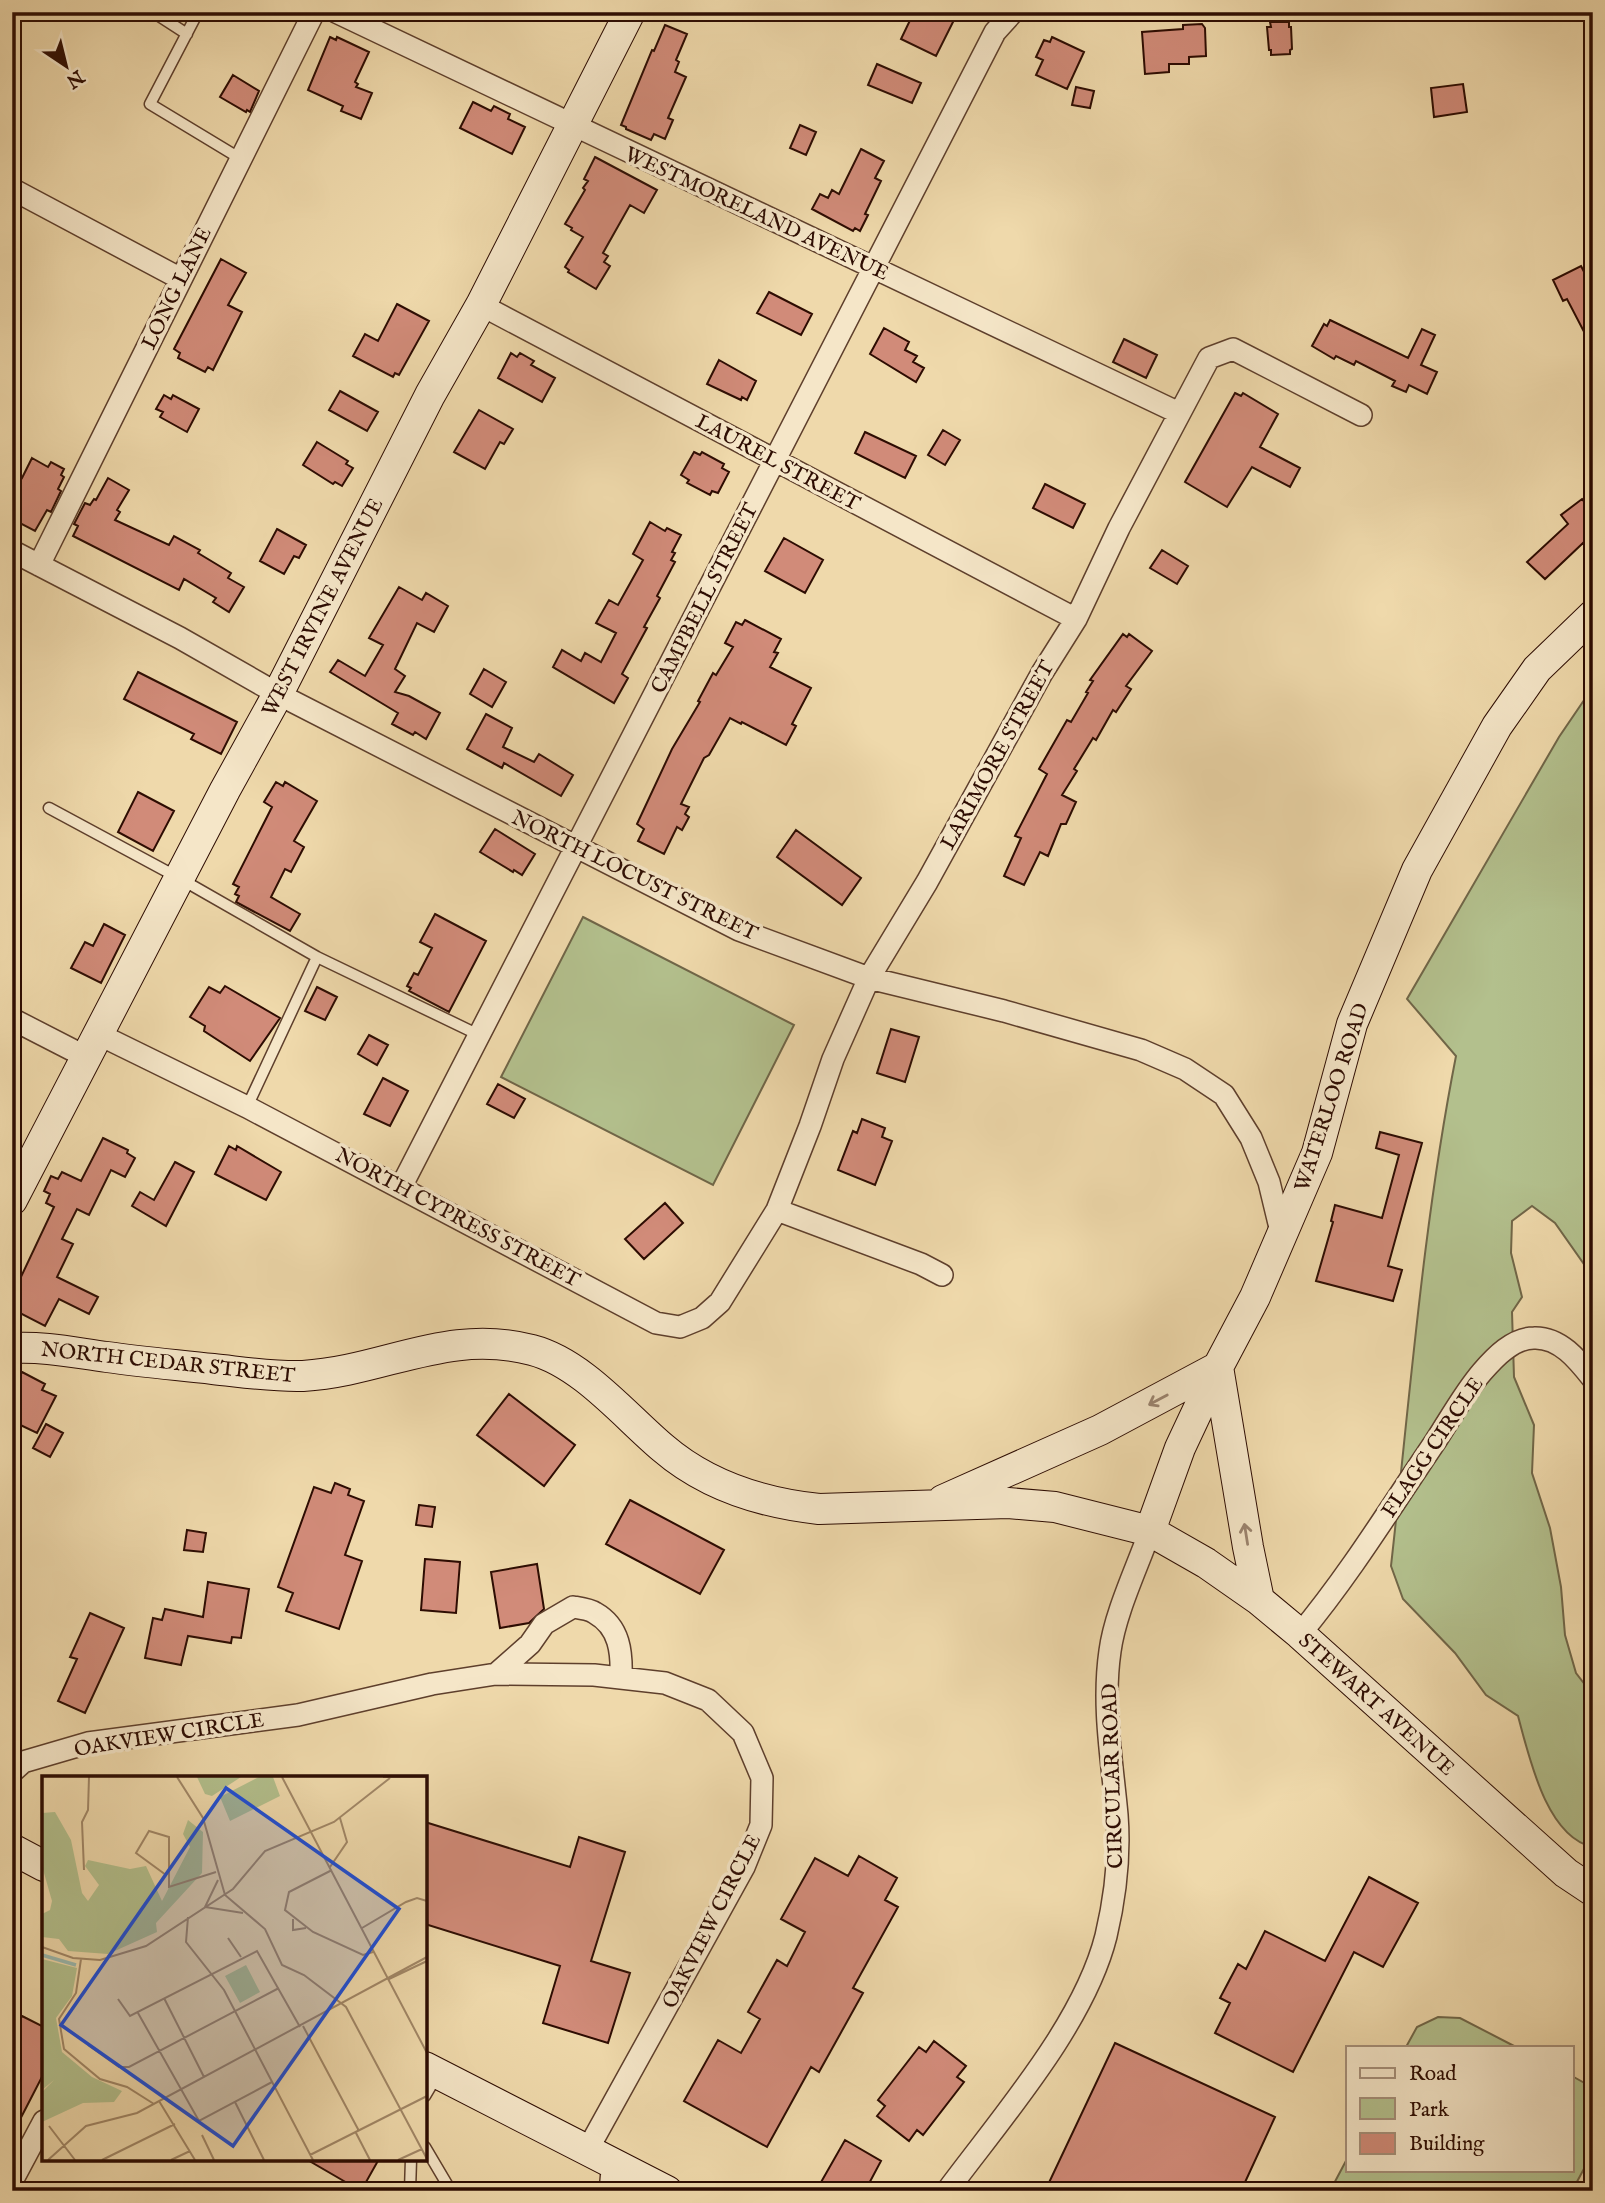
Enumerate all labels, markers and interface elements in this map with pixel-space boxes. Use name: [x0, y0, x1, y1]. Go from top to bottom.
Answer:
north arrow: [32, 32, 102, 102]
text: N: [61, 63, 89, 93]
street label: WESTMORELAND AVENUE: [620, 141, 893, 288]
street label: LONG LANE: [136, 223, 219, 354]
street label: LAUREL STREET: [690, 409, 865, 518]
street label: WEST IRVINE AVENUE: [256, 494, 390, 721]
street label: CAMPBELL STREET: [646, 498, 765, 698]
street label: LARIMORE STREET: [935, 656, 1062, 855]
street label: NORTH LOCUST STREET: [507, 805, 762, 948]
street label: WATERLOO ROAD: [1289, 1000, 1376, 1195]
street label: NORTH CYPRESS STREET: [330, 1142, 585, 1295]
street label: NORTH CEDAR STREET: [39, 1337, 297, 1390]
street label: FLAGG CIRCLE: [1376, 1372, 1490, 1523]
one-way arrow: [1148, 1393, 1169, 1407]
one-way arrow: [1239, 1523, 1252, 1545]
street label: STEWART AVENUE: [1292, 1628, 1460, 1782]
street label: CIRCULAR ROAD: [1097, 1683, 1130, 1869]
street label: OAKVIEW CIRCLE: [72, 1707, 266, 1764]
inset map: [42, 1776, 427, 2161]
street label: OAKVIEW CIRCLE: [657, 1830, 768, 2013]
legend: [1346, 2046, 1574, 2172]
text: Road: [1409, 2061, 1457, 2088]
text: Park: [1409, 2097, 1450, 2124]
text: Building: [1409, 2131, 1485, 2158]

